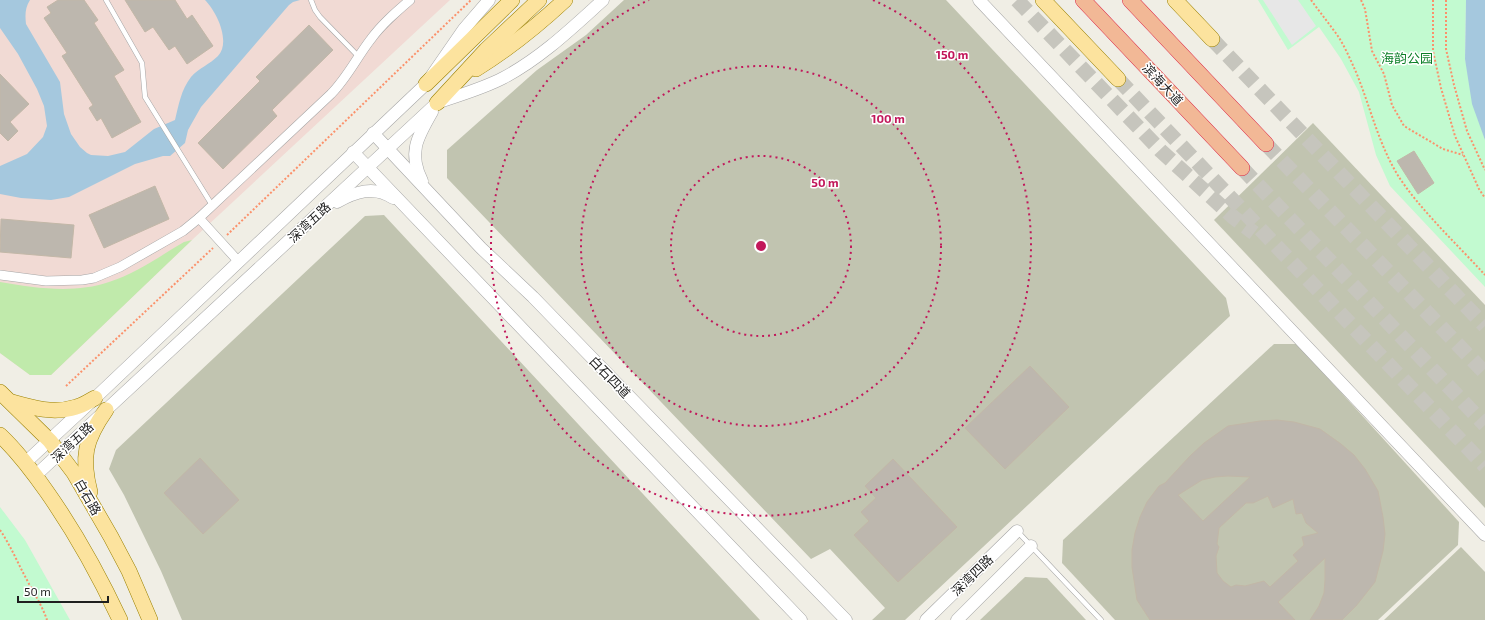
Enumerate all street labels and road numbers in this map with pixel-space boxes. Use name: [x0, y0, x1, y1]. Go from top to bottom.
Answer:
street label: 滨海大道: [1139, 60, 1187, 108]
street label: 深湾五路: [285, 198, 333, 246]
street label: 白石四道: [586, 353, 634, 401]
street label: 深湾五路: [48, 418, 96, 466]
street label: 白石路: [71, 476, 105, 518]
street label: 深湾四路: [948, 551, 996, 599]

